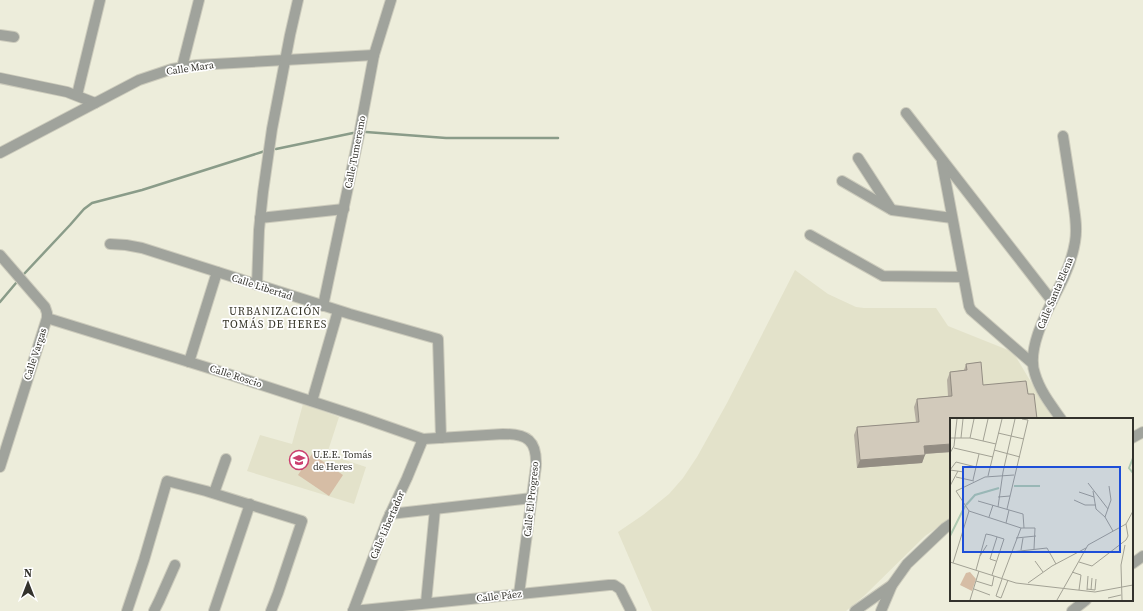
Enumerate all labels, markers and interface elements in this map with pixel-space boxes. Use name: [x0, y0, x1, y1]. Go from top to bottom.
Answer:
street label: Calle Mara: [165, 58, 215, 78]
street label: Calle Tumeremo: [342, 114, 369, 190]
street label: Calle Santa Elena: [1034, 254, 1076, 331]
street label: Calle Libertad: [230, 271, 294, 303]
district label: URBANIZACIÓN TOMÁS DE HERES: [223, 304, 327, 332]
street label: Calle Vargas: [20, 326, 50, 382]
street label: Calle Roscio: [208, 361, 264, 391]
inset map: [950, 418, 1133, 601]
place label: U.E.E. Tomás de Heres: [313, 448, 372, 473]
school or university icon: U.E.E. Tomás de Heres: [288, 449, 310, 471]
street label: Calle El Progreso: [521, 460, 541, 537]
street label: Calle Libertador: [367, 488, 407, 561]
north arrow: [8, 563, 48, 603]
text: N: [24, 566, 32, 581]
street label: Calle Páez: [476, 587, 523, 605]

